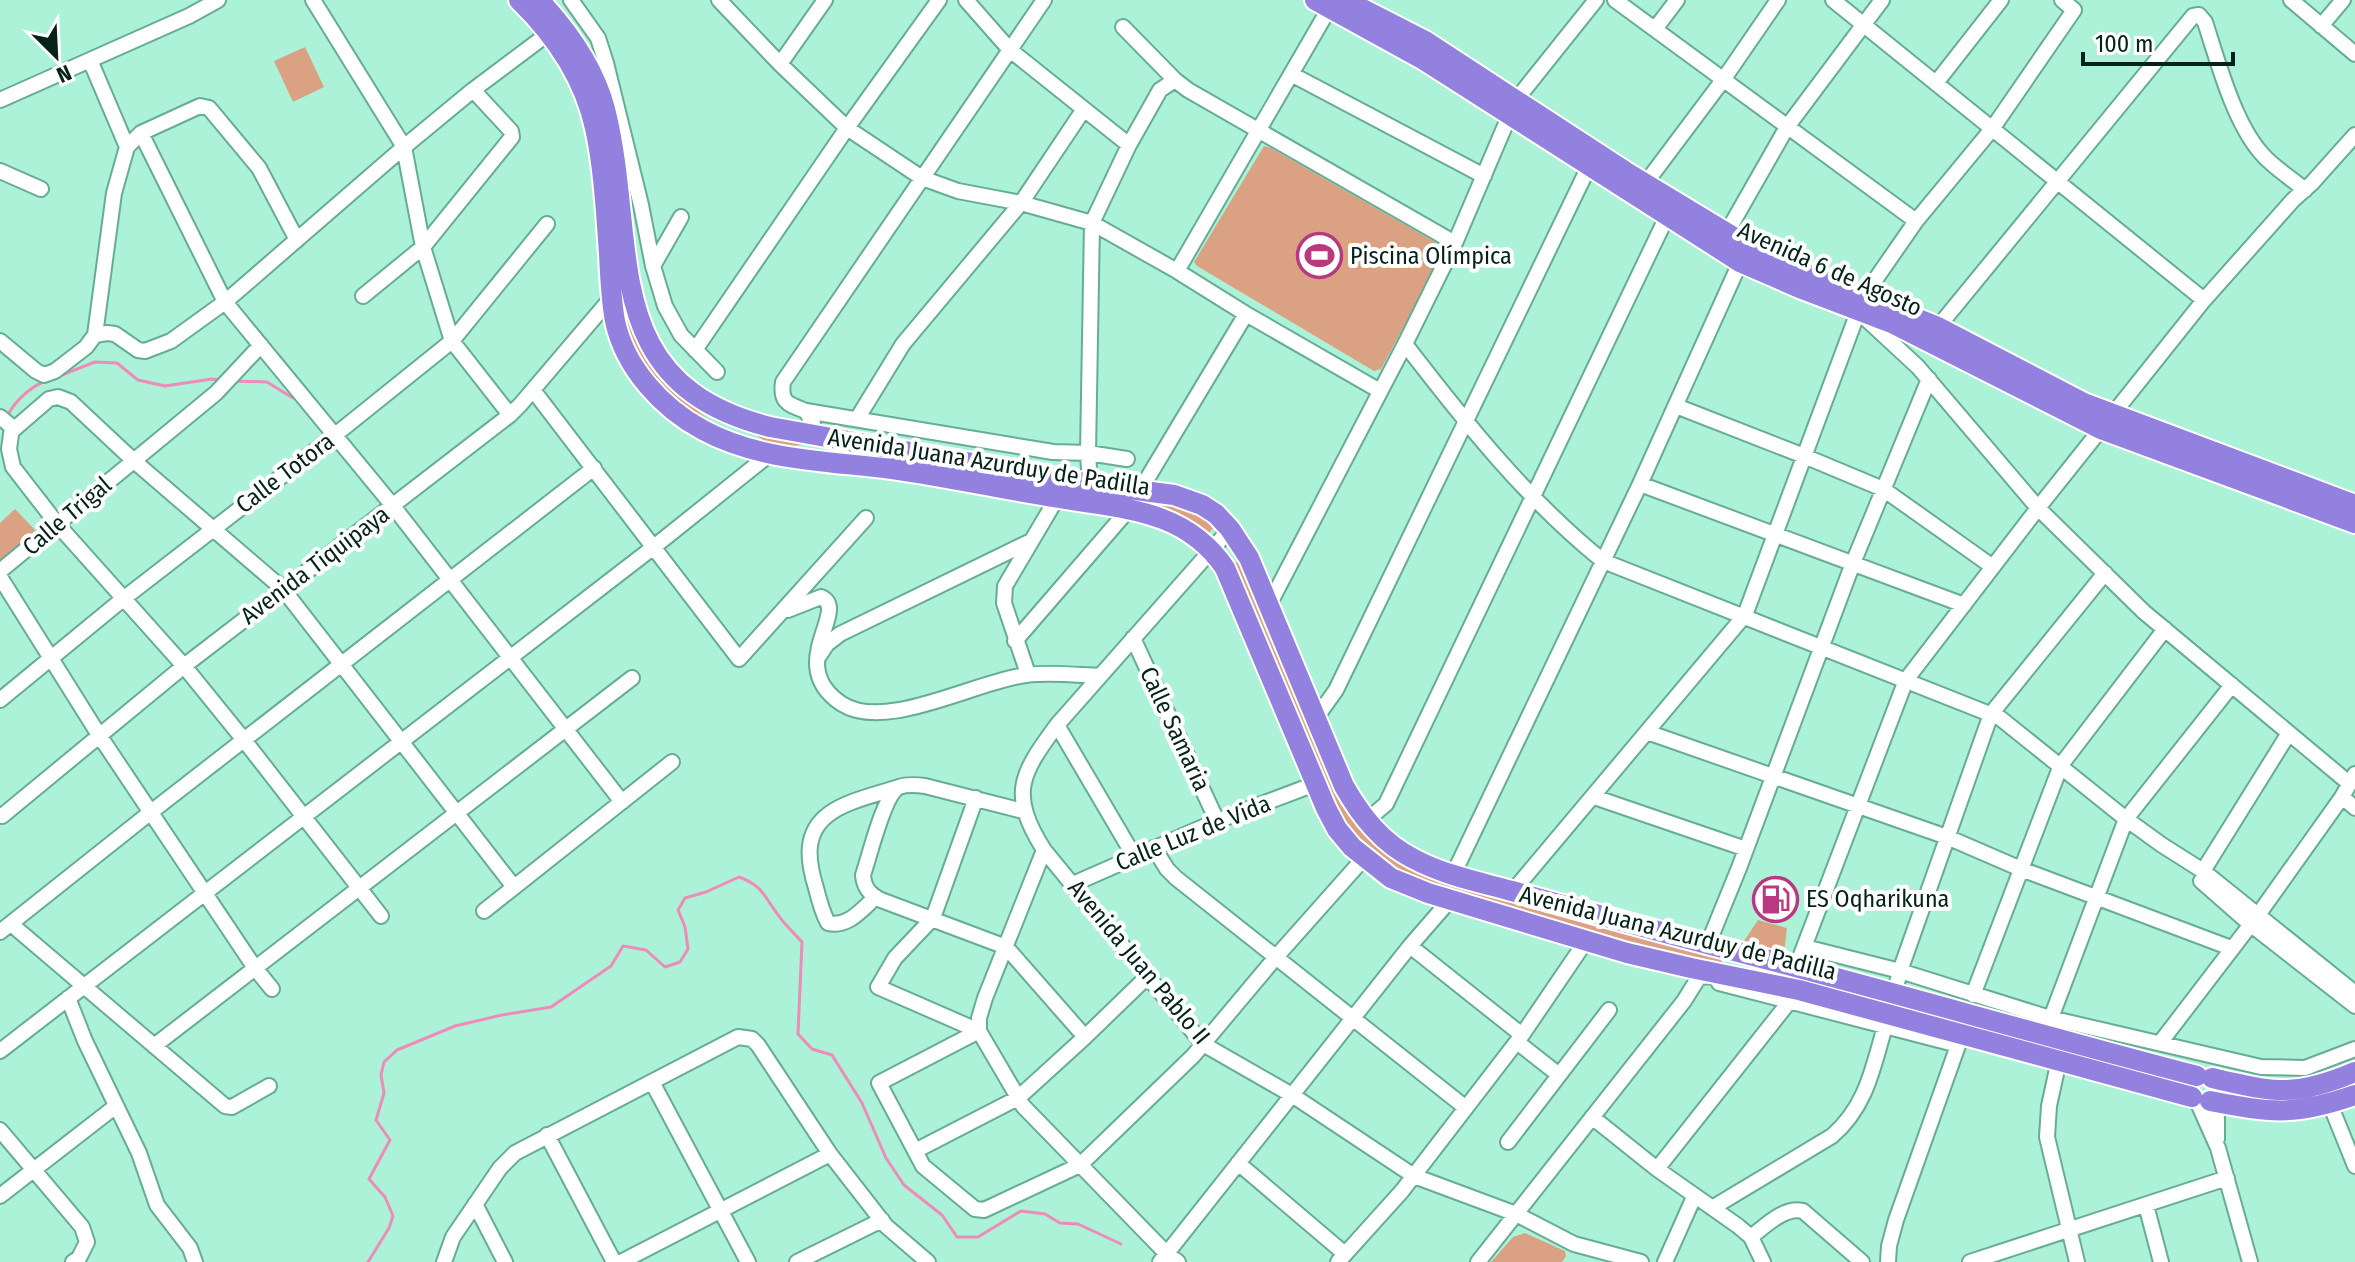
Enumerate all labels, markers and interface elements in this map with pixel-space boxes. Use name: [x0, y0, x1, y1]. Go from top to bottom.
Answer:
north arrow: [16, 16, 96, 96]
scale bar: [2083, 16, 2233, 66]
text: 100 m: [2095, 30, 2153, 58]
text: N: [52, 59, 75, 89]
street label: Avenida 6 de Agosto: [1734, 216, 1926, 322]
sports icon: Piscina Olímpica: [1295, 232, 1343, 280]
place label: Piscina Olímpica: [1350, 242, 1512, 270]
street label: Avenida Juana Azurduy de Padilla: [826, 423, 1152, 501]
street label: Calle Totora: [230, 427, 340, 519]
street label: Calle Trigal: [17, 471, 117, 561]
street label: Avenida Tiquipaya: [235, 500, 395, 630]
street label: Calle Samaria: [1134, 663, 1216, 795]
street label: Calle Luz de Vida: [1111, 789, 1275, 877]
street label: Avenida Juan Pablo II: [1062, 874, 1216, 1050]
fuel station icon: ES Oqharikuna: [1751, 875, 1799, 923]
street label: Avenida Juana Azurduy de Padilla: [1517, 880, 1839, 986]
place label: ES Oqharikuna: [1806, 885, 1949, 913]

